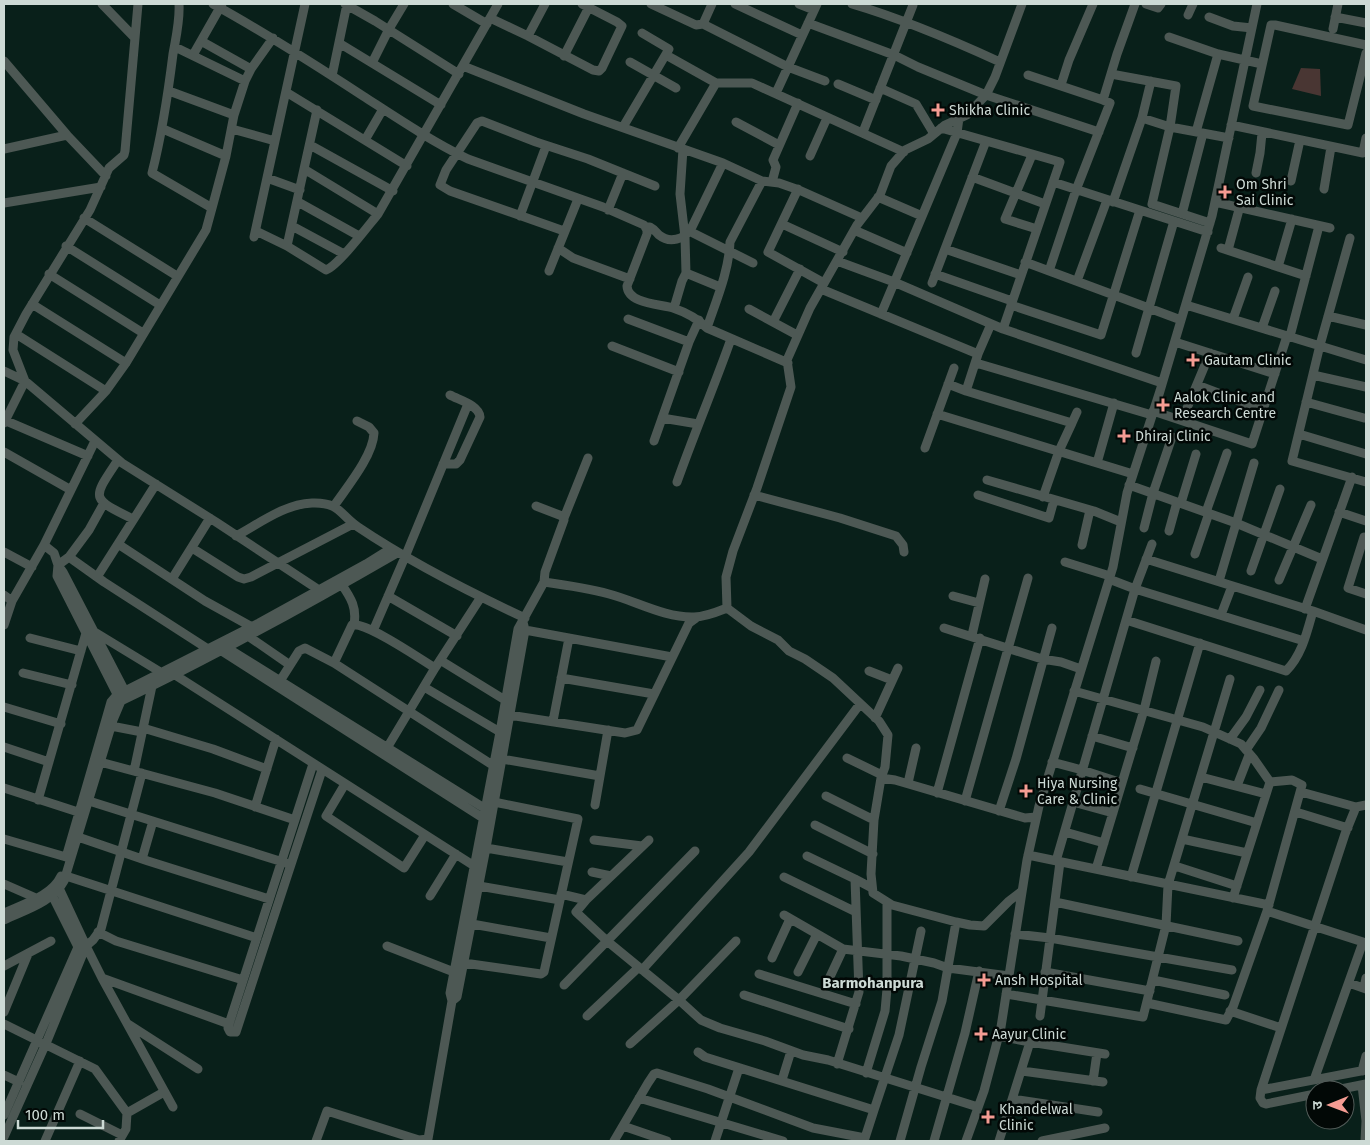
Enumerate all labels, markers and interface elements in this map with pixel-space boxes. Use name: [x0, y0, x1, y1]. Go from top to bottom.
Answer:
place label: Shikha Clinic: [949, 102, 1030, 119]
marker: Shikha Clinic: [931, 103, 945, 117]
place label: Om Shri Sai Clinic: [1236, 176, 1294, 209]
marker: Om Shri Sai Clinic: [1218, 185, 1232, 199]
place label: Gautam Clinic: [1204, 352, 1292, 369]
marker: Gautam Clinic: [1186, 353, 1200, 367]
place label: Aalok Clinic and Research Centre: [1174, 389, 1276, 422]
marker: Aalok Clinic and Research Centre: [1156, 398, 1170, 412]
place label: Dhiraj Clinic: [1135, 428, 1211, 445]
marker: Dhiraj Clinic: [1117, 429, 1131, 443]
place label: Hiya Nursing Care & Clinic: [1037, 775, 1118, 808]
marker: Hiya Nursing Care & Clinic: [1019, 784, 1033, 798]
place label: Ansh Hospital: [995, 972, 1083, 989]
marker: Ansh Hospital: [977, 973, 991, 987]
district label: Barmohanpura: [822, 974, 924, 992]
place label: Aayur Clinic: [992, 1026, 1066, 1043]
marker: Aayur Clinic: [974, 1027, 988, 1041]
north arrow: [1305, 1080, 1355, 1130]
scale bar: [18, 1098, 102, 1130]
text: उ: [1309, 1100, 1326, 1109]
place label: Khandelwal Clinic: [999, 1101, 1073, 1134]
text: 100 m: [25, 1106, 65, 1124]
marker: Khandelwal Clinic: [981, 1110, 995, 1124]

